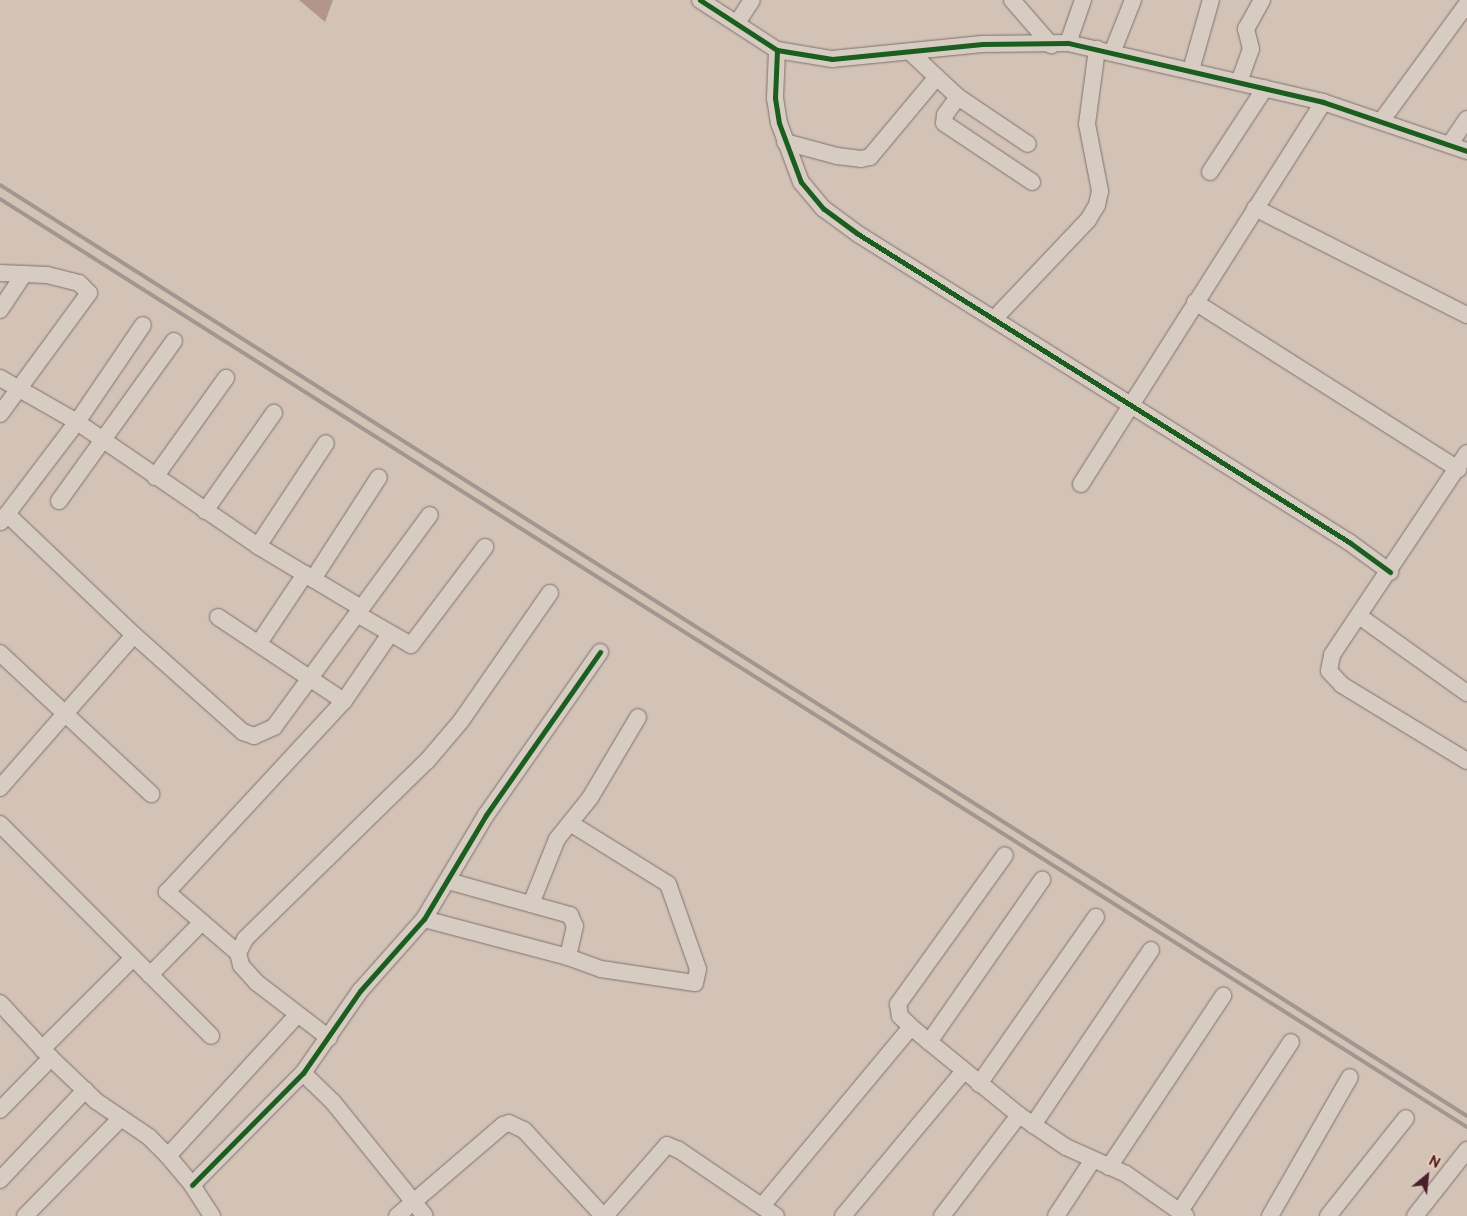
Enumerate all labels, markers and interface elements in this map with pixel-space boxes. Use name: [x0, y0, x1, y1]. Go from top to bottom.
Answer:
north arrow: [1402, 1151, 1452, 1201]
text: N: [1426, 1152, 1443, 1172]

